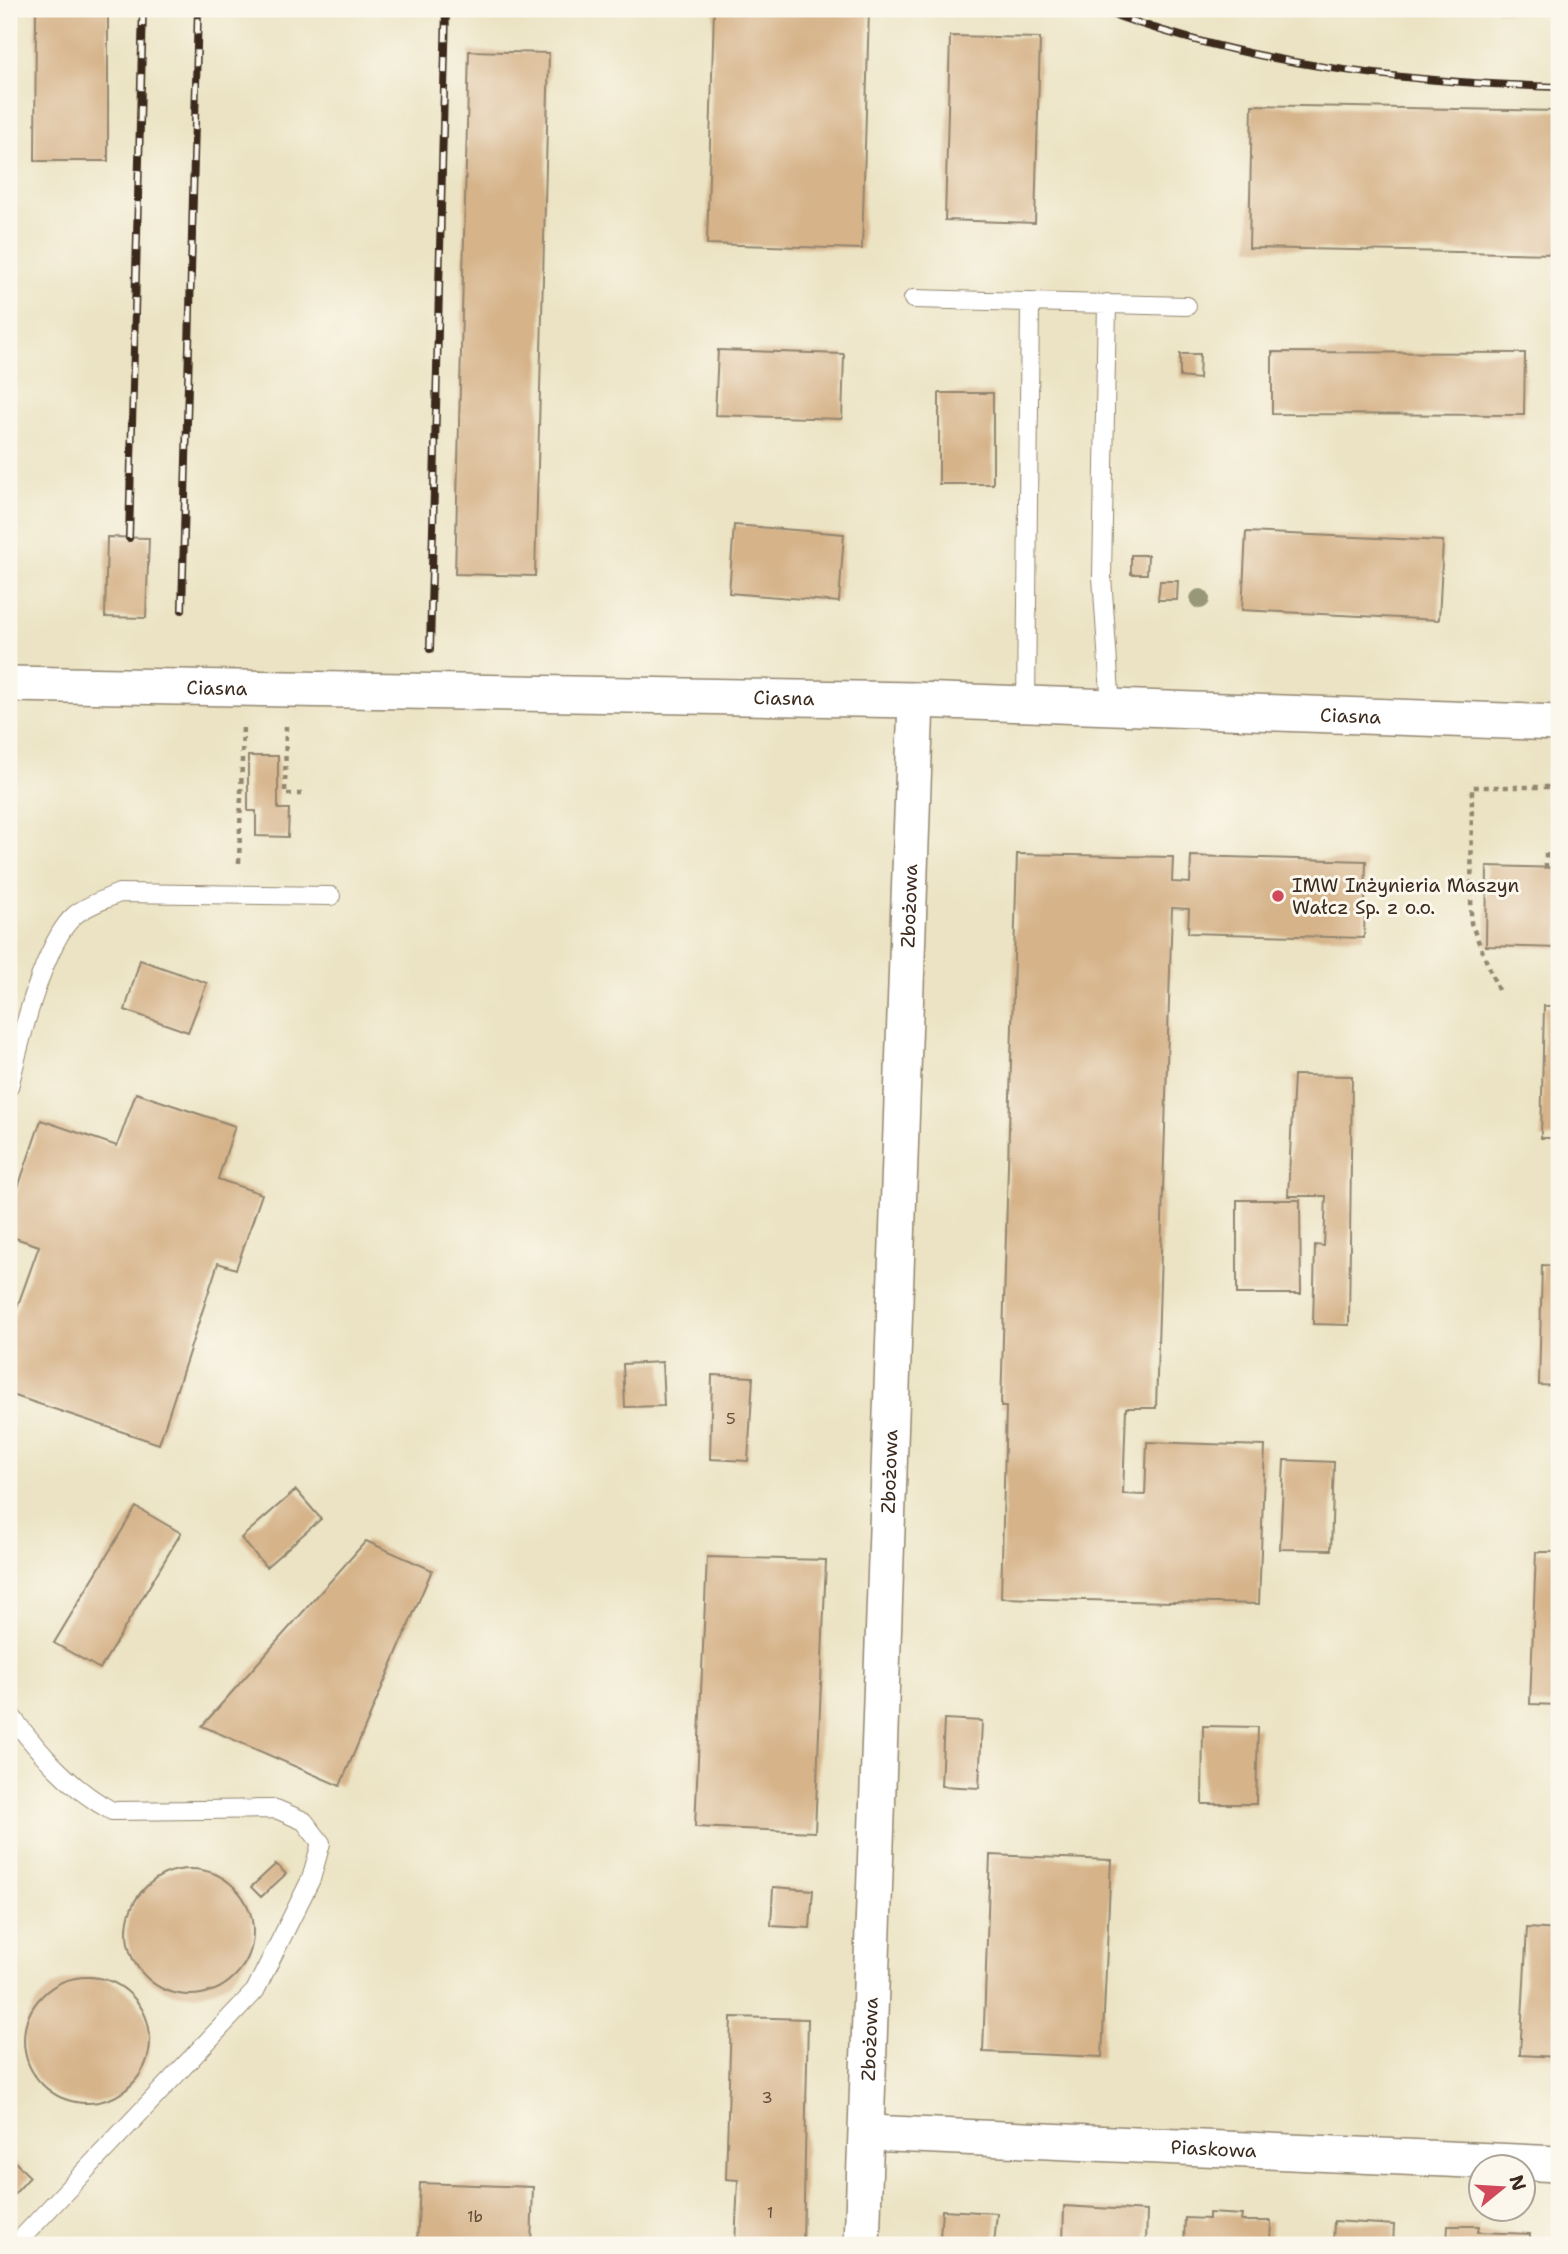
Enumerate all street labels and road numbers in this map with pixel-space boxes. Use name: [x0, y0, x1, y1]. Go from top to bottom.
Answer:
street label: Ciasna: [186, 675, 248, 701]
street label: Ciasna: [753, 685, 815, 711]
street label: Ciasna: [1320, 702, 1382, 729]
street label: Zbożowa: [895, 863, 923, 948]
street label: Zbożowa: [875, 1429, 903, 1514]
street label: Zbożowa: [855, 1997, 883, 2082]
street label: Piaskowa: [1170, 2134, 1257, 2163]

